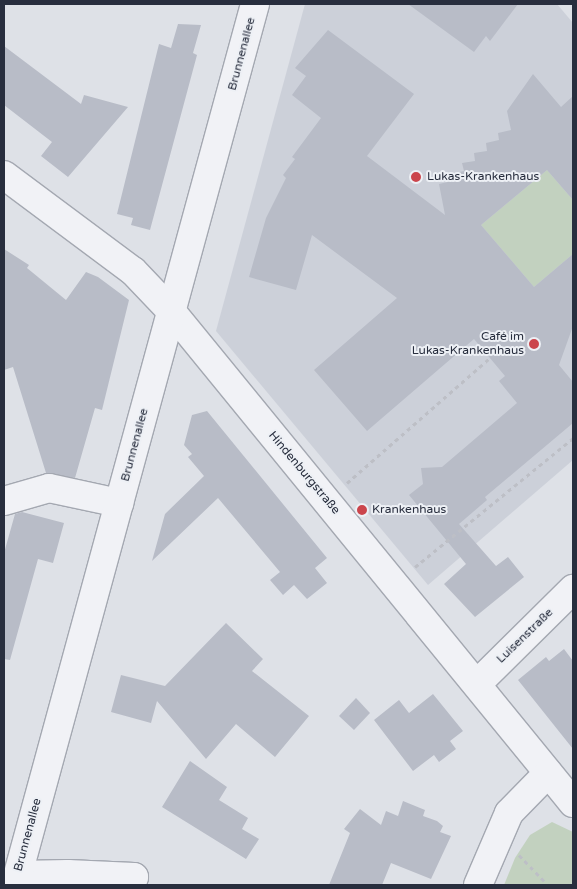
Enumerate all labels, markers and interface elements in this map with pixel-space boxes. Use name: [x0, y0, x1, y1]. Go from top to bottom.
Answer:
street label: Brunnenallee: [225, 16, 259, 92]
marker: Lukas-Krankenhaus: [409, 170, 423, 184]
place label: Lukas-Krankenhaus: [427, 170, 539, 184]
place label: Café im Lukas-Krankenhaus: [412, 330, 524, 358]
marker: Café im Lukas-Krankenhaus: [528, 338, 540, 350]
street label: Brunnenallee: [118, 407, 152, 483]
street label: Hindenburgstraße: [265, 429, 343, 517]
place label: Krankenhaus: [372, 503, 446, 517]
marker: Krankenhaus: [356, 504, 368, 516]
street label: Luisenstraße: [494, 606, 556, 666]
street label: Brunnenallee: [11, 797, 45, 873]

